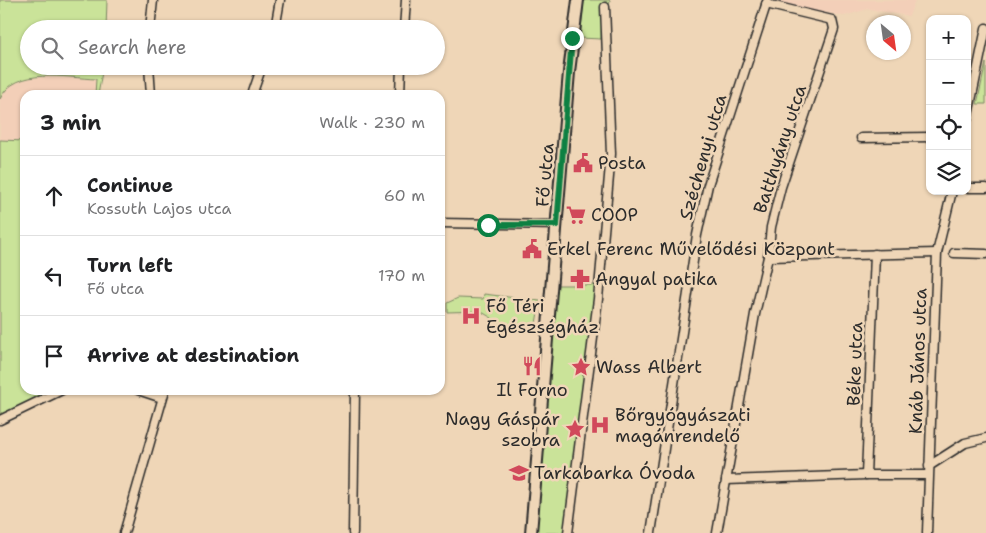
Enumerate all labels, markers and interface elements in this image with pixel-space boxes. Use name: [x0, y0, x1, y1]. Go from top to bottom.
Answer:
north arrow: [866, 15, 911, 60]
map controls: [926, 15, 971, 195]
button: +: [926, 15, 971, 60]
search box: [20, 20, 445, 75]
route end: [561, 27, 584, 50]
icon: search: [38, 34, 66, 62]
text: Search here: [78, 35, 187, 60]
button: −: [926, 60, 971, 105]
street label: Batthyány utca: [748, 82, 812, 216]
street label: Széchenyi utca: [674, 91, 732, 223]
button: locate: [926, 105, 971, 150]
text: 3 min: [40, 109, 101, 137]
text: Walk · 230 m: [319, 112, 425, 133]
street label: Fő utca: [530, 142, 560, 208]
button: layers: [926, 150, 971, 195]
place label: Posta: [598, 151, 646, 175]
public building icon: Posta: [572, 152, 594, 174]
text: Continue: [87, 173, 173, 198]
icon: ahead: [40, 182, 68, 210]
text: 60 m: [384, 185, 425, 206]
text: Kossuth Lajos utca: [87, 198, 232, 219]
place label: COOP: [591, 203, 638, 227]
supermarket icon: COOP: [565, 204, 587, 226]
route start: [477, 214, 500, 237]
place label: Erkel Ferenc Művelődési Központ: [547, 237, 835, 261]
public building icon: Erkel Ferenc Művelődési Központ: [521, 238, 543, 260]
text: Turn left: [87, 253, 173, 278]
icon: left: [40, 262, 68, 290]
text: 170 m: [378, 265, 425, 286]
place label: Angyal patika: [595, 267, 717, 291]
pharmacy icon: Angyal patika: [569, 268, 591, 290]
text: Fő utca: [87, 278, 144, 299]
street label: Knáb János utca: [903, 288, 933, 434]
place label: Fő Téri Egészségház: [486, 294, 599, 339]
hospital icon: Fő Téri Egészségház: [460, 305, 482, 327]
street label: Béke utca: [842, 322, 868, 406]
icon: arrive: [40, 342, 68, 370]
text: Arrive at destination: [87, 343, 299, 368]
restaurant icon: Il Forno: [521, 355, 543, 377]
place label: Wass Albert: [596, 355, 702, 379]
place icon: Wass Albert: [570, 356, 592, 378]
place label: Il Forno: [496, 378, 568, 402]
place label: Bőrgyógyászati magánrendelő: [615, 403, 751, 448]
place label: Nagy Gáspár szobra: [445, 407, 560, 452]
hospital icon: Bőrgyógyászati magánrendelő: [589, 414, 611, 436]
place icon: Nagy Gáspár szobra: [564, 418, 586, 440]
place label: Tarkabarka Óvoda: [534, 461, 695, 485]
school or university icon: Tarkabarka Óvoda: [508, 462, 530, 484]

